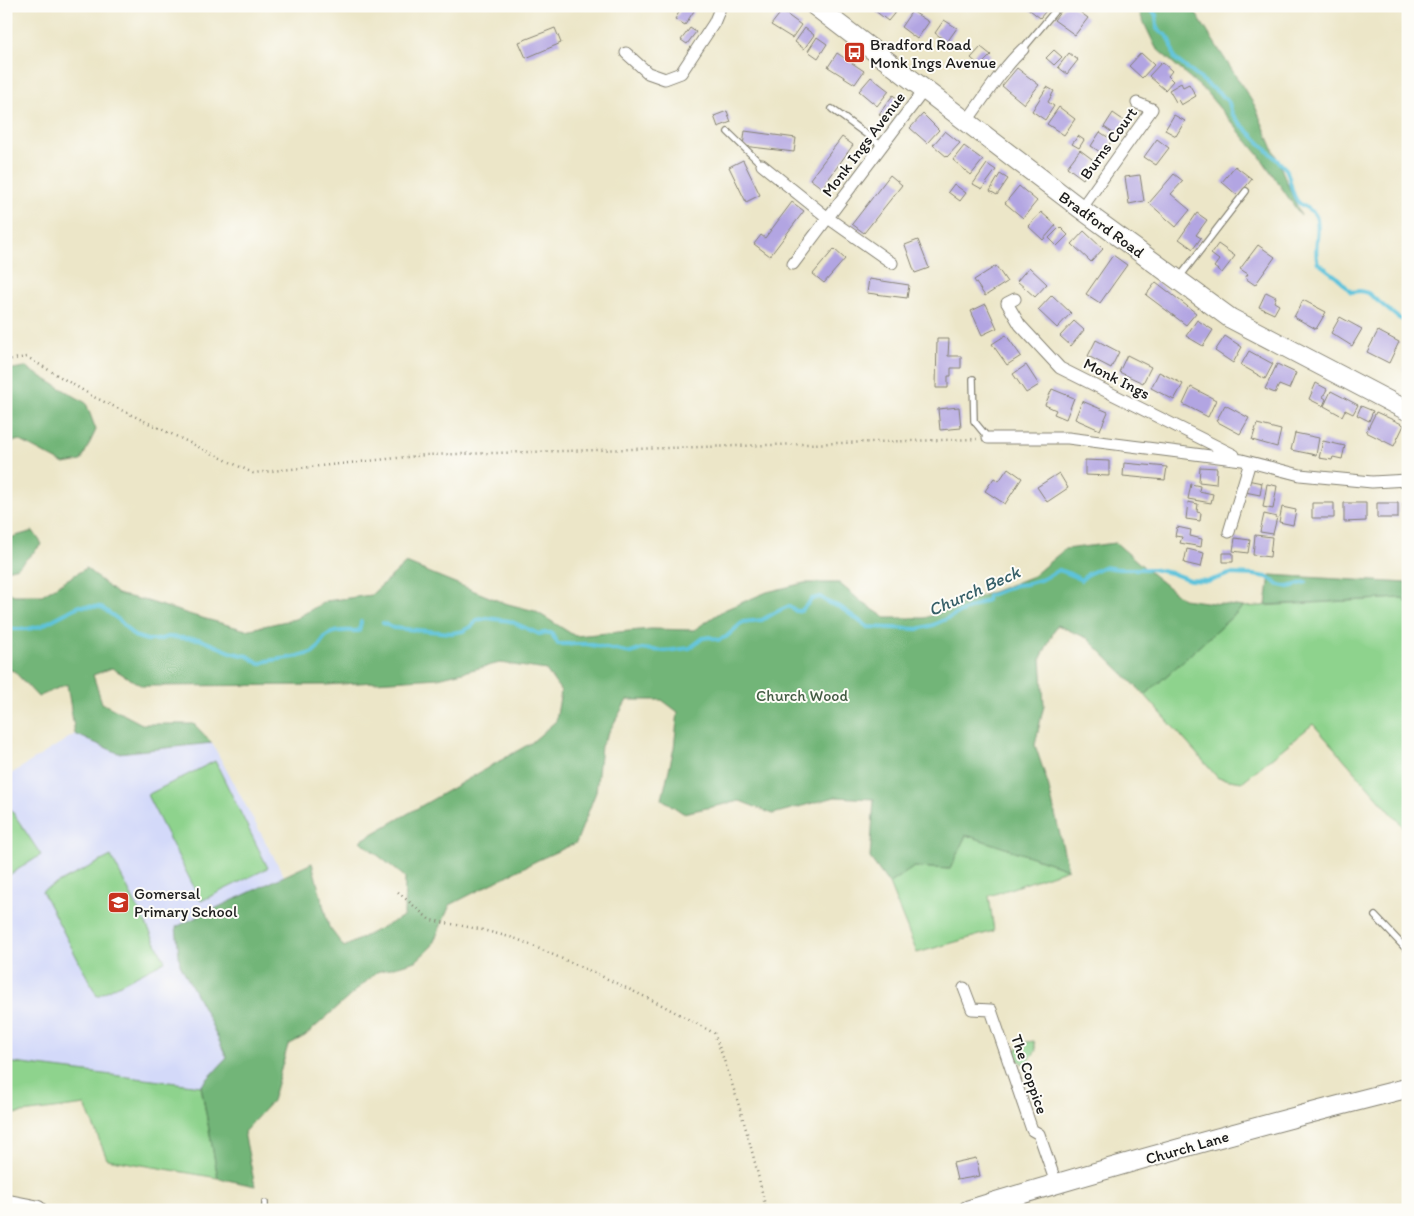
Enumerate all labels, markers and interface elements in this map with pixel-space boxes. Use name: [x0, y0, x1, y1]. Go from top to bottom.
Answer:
place label: Bradford Road Monk Ings Avenue: [870, 35, 997, 72]
bus stop icon: Bradford Road Monk Ings Avenue: [842, 41, 866, 65]
street label: Monk Ings Avenue: [818, 88, 909, 200]
street label: Burns Court: [1076, 104, 1141, 183]
street label: Bradford Road: [1055, 187, 1148, 262]
street label: Monk Ings: [1080, 354, 1153, 403]
water label: Church Beck: [925, 560, 1025, 621]
park label: Church Wood: [756, 686, 848, 705]
place label: Gomersal Primary School: [134, 884, 238, 921]
school or university icon: Gomersal Primary School: [106, 890, 130, 914]
street label: The Coppice: [1007, 1032, 1052, 1116]
street label: Church Lane: [1143, 1126, 1231, 1168]

